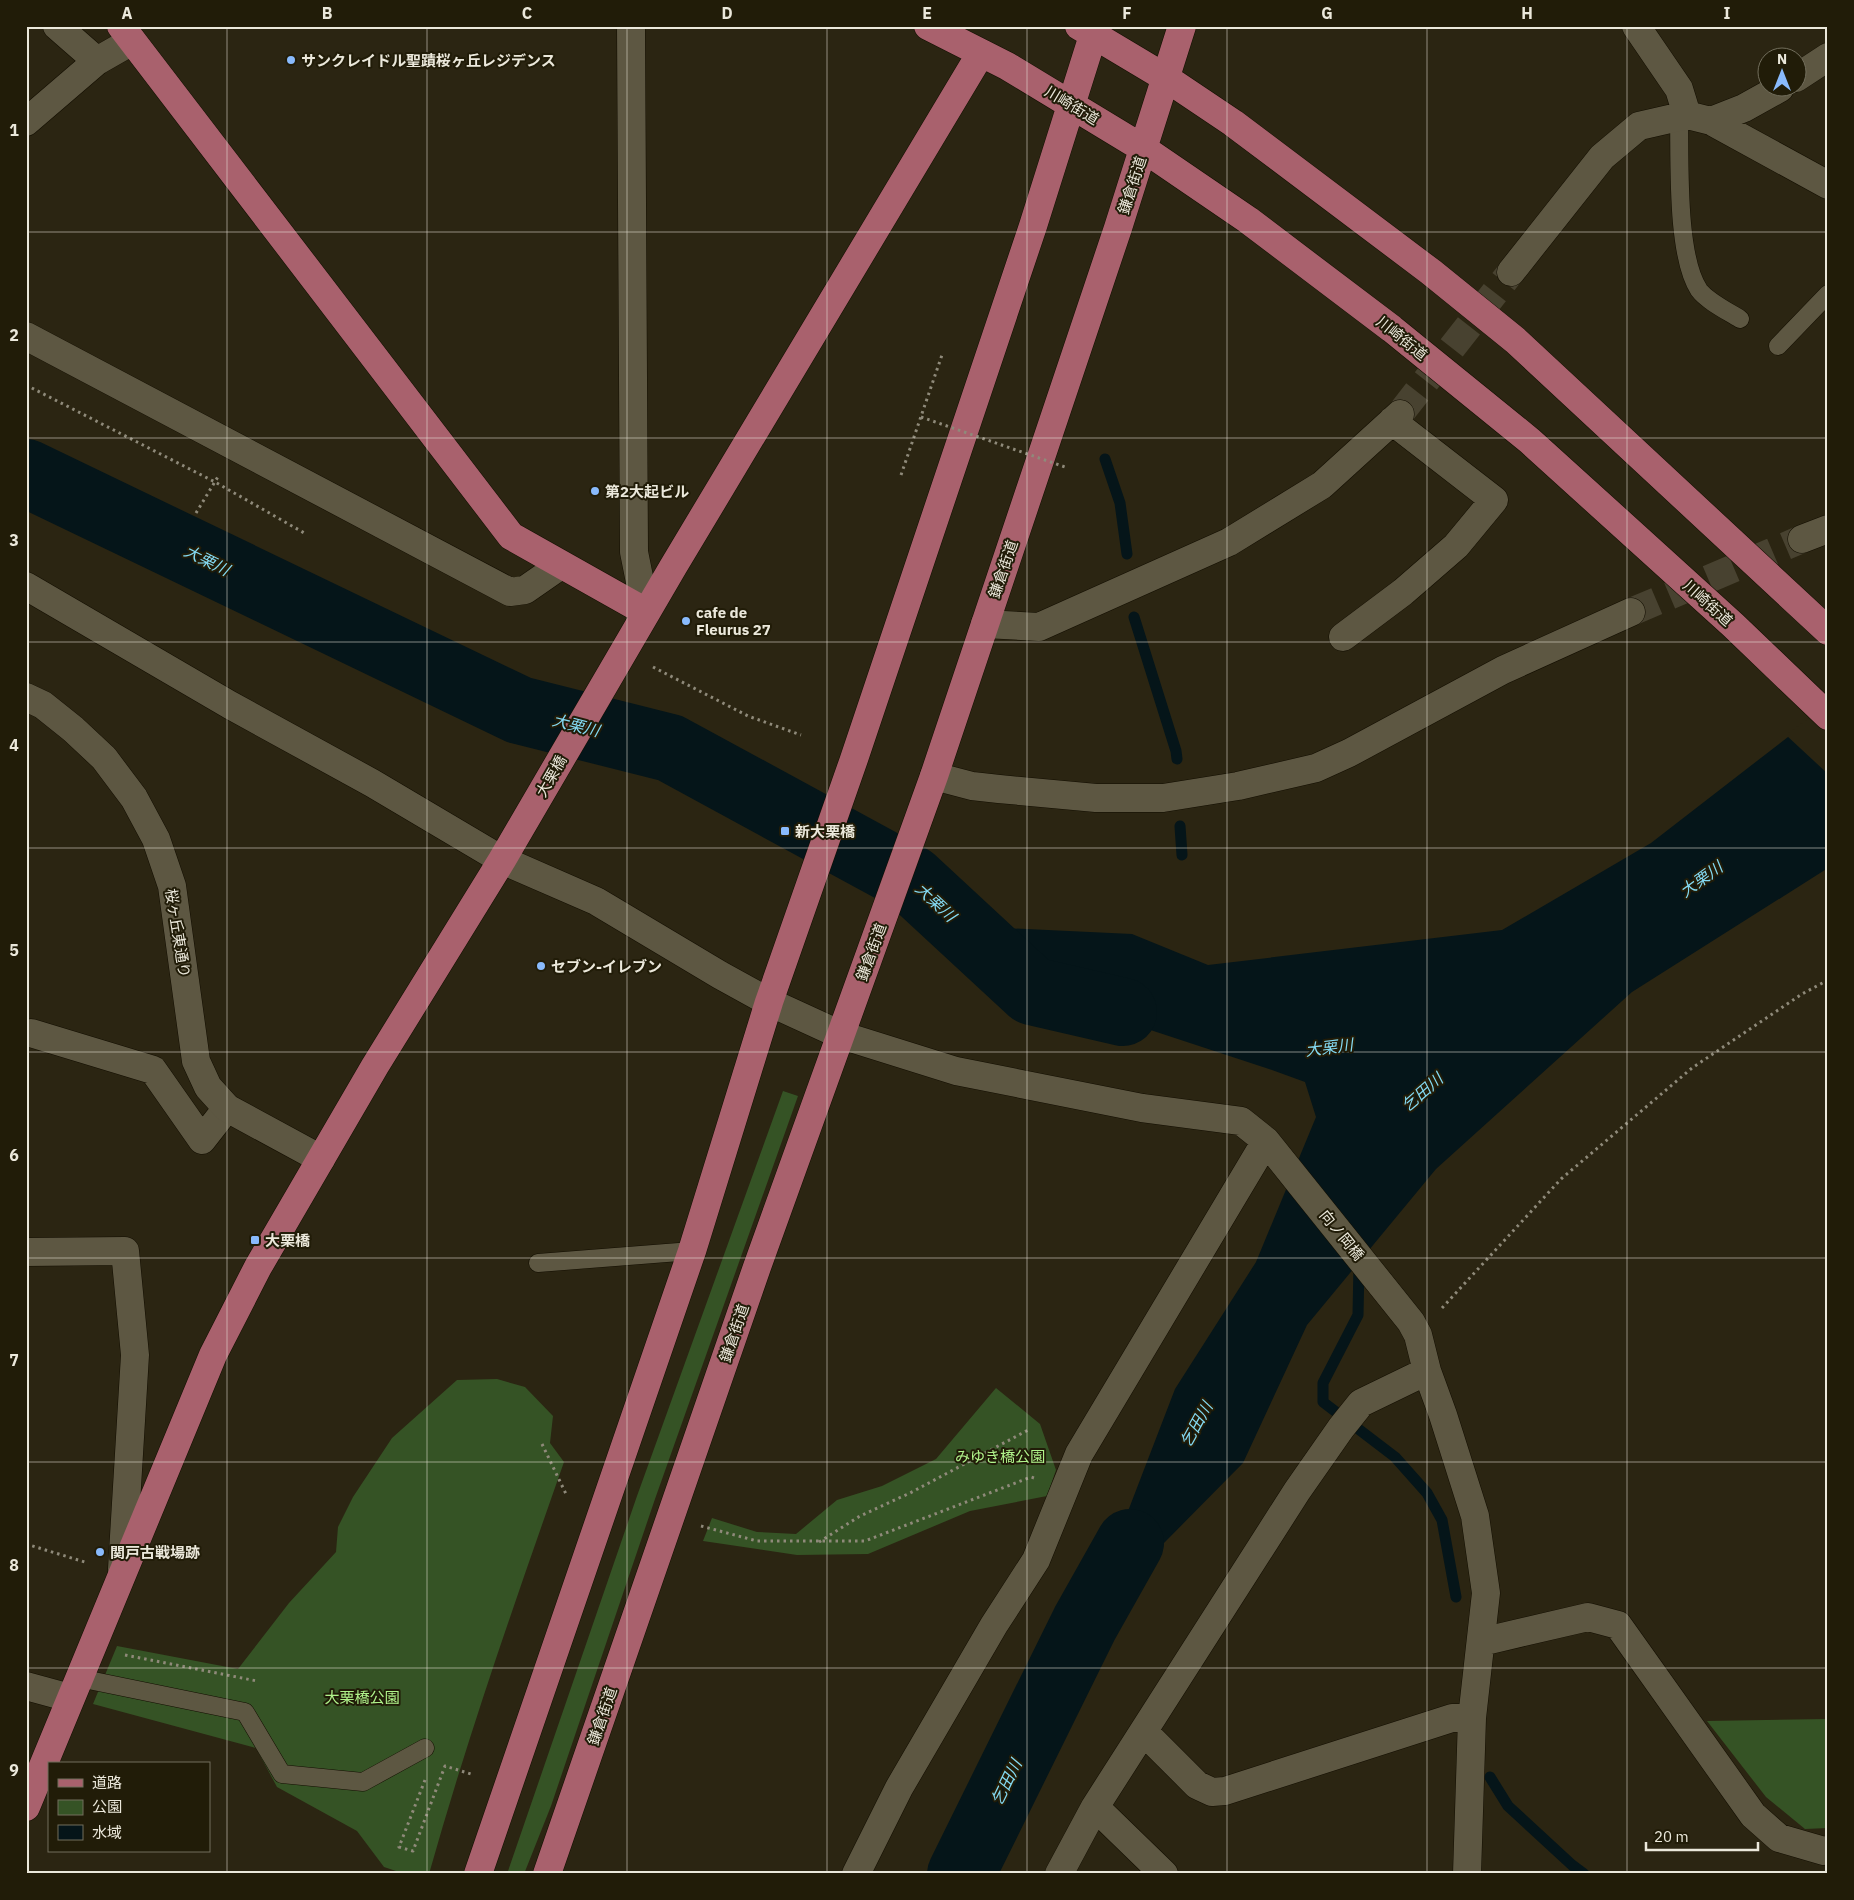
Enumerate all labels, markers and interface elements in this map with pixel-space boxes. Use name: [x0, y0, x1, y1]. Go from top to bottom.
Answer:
text: A: [122, 3, 133, 23]
text: B: [322, 3, 333, 23]
text: C: [522, 3, 532, 23]
text: D: [721, 3, 733, 23]
text: E: [922, 3, 932, 23]
text: F: [1122, 3, 1132, 23]
text: G: [1321, 3, 1333, 23]
text: H: [1521, 3, 1533, 23]
text: I: [1724, 3, 1731, 23]
north arrow: [1756, 48, 1806, 98]
text: N: [1777, 50, 1787, 68]
place label: サンクレイドル聖蹟桜ヶ丘レジデンス: [301, 51, 556, 70]
marker: サンクレイドル聖蹟桜ヶ丘レジデンス: [285, 54, 297, 66]
street label: 川崎街道: [1041, 81, 1103, 129]
text: 1: [9, 120, 19, 140]
street label: 鎌倉街道: [1114, 154, 1150, 216]
street label: 川崎街道: [1373, 312, 1431, 364]
text: 2: [9, 325, 19, 345]
place label: 第2大起ビル: [605, 482, 689, 501]
marker: 第2大起ビル: [589, 485, 601, 497]
text: 3: [9, 530, 19, 550]
street label: 鎌倉街道: [984, 538, 1022, 600]
water label: 大栗川: [181, 540, 235, 580]
street label: 川崎街道: [1679, 576, 1737, 630]
place label: cafe de Fleurus 27: [696, 603, 771, 639]
marker: cafe de Fleurus 27: [680, 615, 692, 627]
water label: 大栗川: [550, 709, 604, 741]
text: 4: [9, 735, 19, 755]
street label: 大栗橋: [532, 752, 570, 800]
place label: 新大栗橋: [795, 822, 856, 841]
marker: 新大栗橋: [779, 825, 791, 837]
water label: 大栗川: [1676, 856, 1728, 901]
water label: 大栗川: [912, 878, 962, 927]
street label: 桜ヶ丘東通り: [162, 887, 194, 979]
street label: 鎌倉街道: [852, 921, 890, 983]
text: 5: [9, 940, 19, 960]
place label: セブン-イレブン: [551, 957, 662, 976]
marker: セブン-イレブン: [535, 960, 547, 972]
water label: 大栗川: [1304, 1034, 1356, 1060]
water label: 乞田川: [1397, 1067, 1448, 1115]
text: 6: [9, 1145, 19, 1165]
street label: 向ノ岡橋: [1316, 1206, 1368, 1264]
place label: 大栗橋: [265, 1231, 311, 1250]
marker: 大栗橋: [249, 1234, 261, 1246]
street label: 鎌倉街道: [715, 1302, 753, 1364]
text: 7: [9, 1350, 19, 1370]
water label: 乞田川: [1176, 1396, 1217, 1450]
park label: みゆき橋公園: [955, 1447, 1045, 1466]
place label: 関戸古戦場跡: [110, 1543, 200, 1562]
marker: 関戸古戦場跡: [94, 1546, 106, 1558]
text: 8: [9, 1555, 19, 1575]
street label: 鎌倉街道: [583, 1685, 621, 1747]
park label: 大栗橋公園: [324, 1688, 400, 1707]
water label: 乞田川: [986, 1754, 1026, 1808]
text: 9: [9, 1760, 19, 1780]
legend: [48, 1762, 210, 1852]
text: 道路: [92, 1773, 122, 1792]
text: 公園: [92, 1797, 122, 1816]
scale bar: [1646, 1820, 1759, 1852]
text: 水域: [92, 1823, 122, 1842]
text: 20 m: [1654, 1827, 1689, 1846]

